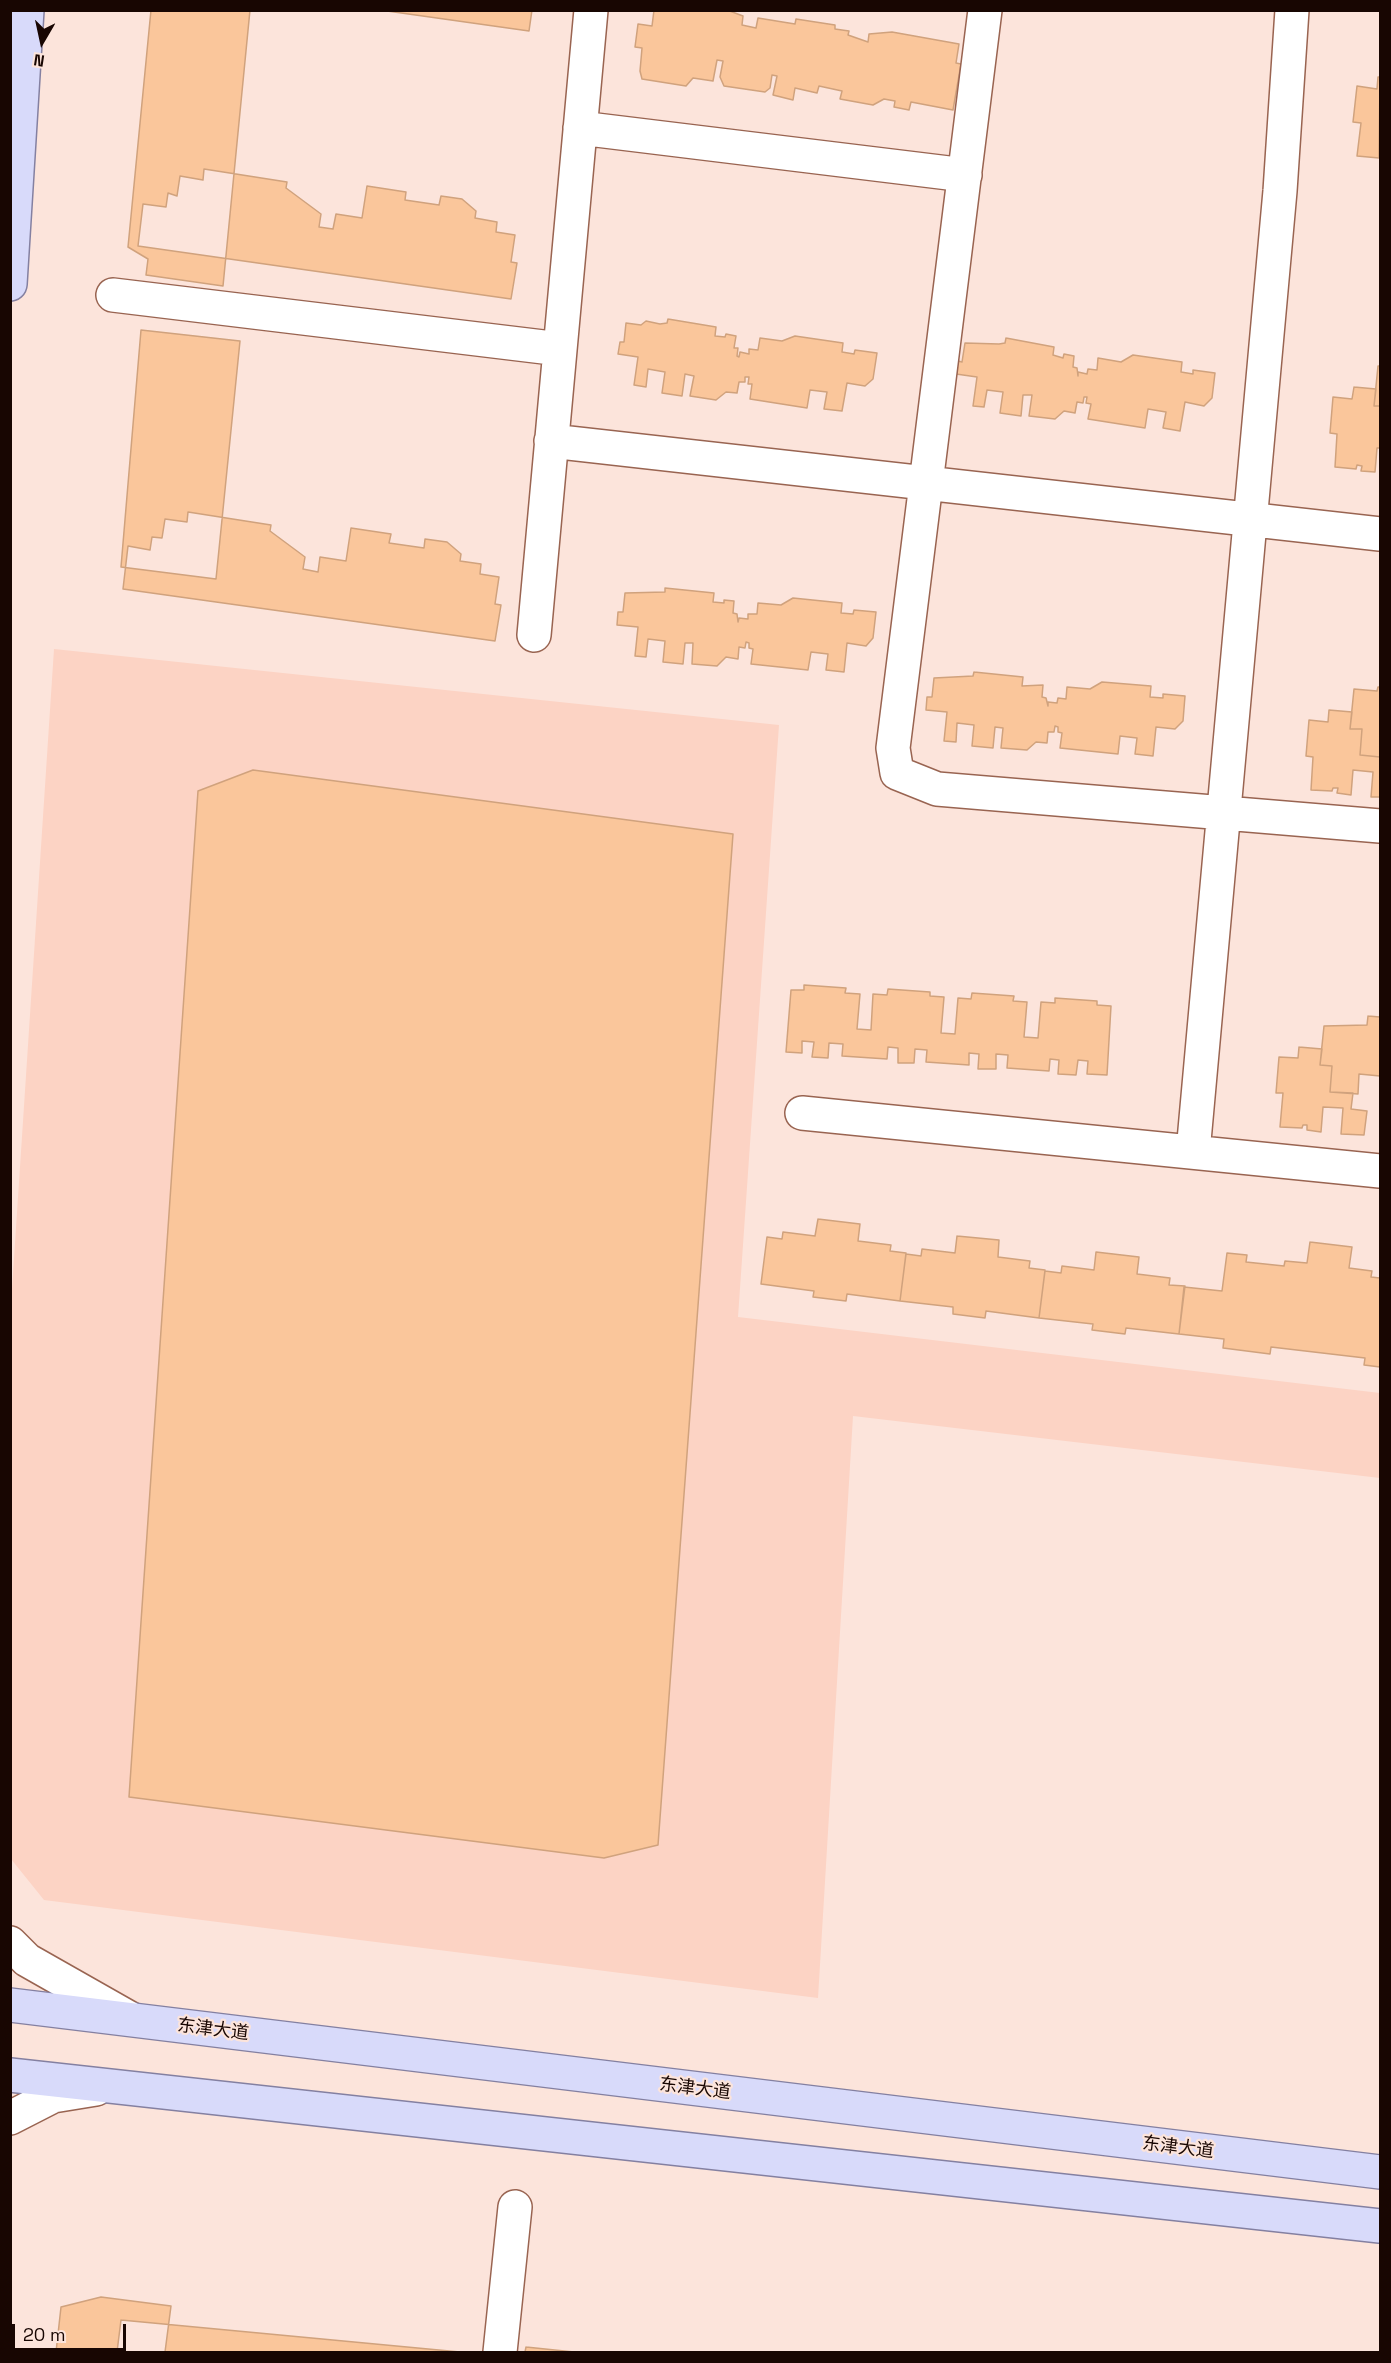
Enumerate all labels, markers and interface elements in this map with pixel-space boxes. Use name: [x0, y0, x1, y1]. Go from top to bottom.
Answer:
north arrow: [12, 12, 72, 72]
text: N: [32, 49, 46, 71]
street label: 东津大道: [176, 2015, 250, 2045]
street label: 东津大道: [658, 2074, 732, 2104]
street label: 东津大道: [1141, 2133, 1215, 2163]
scale bar: [15, 2312, 129, 2350]
text: 20 m: [23, 2323, 66, 2346]

